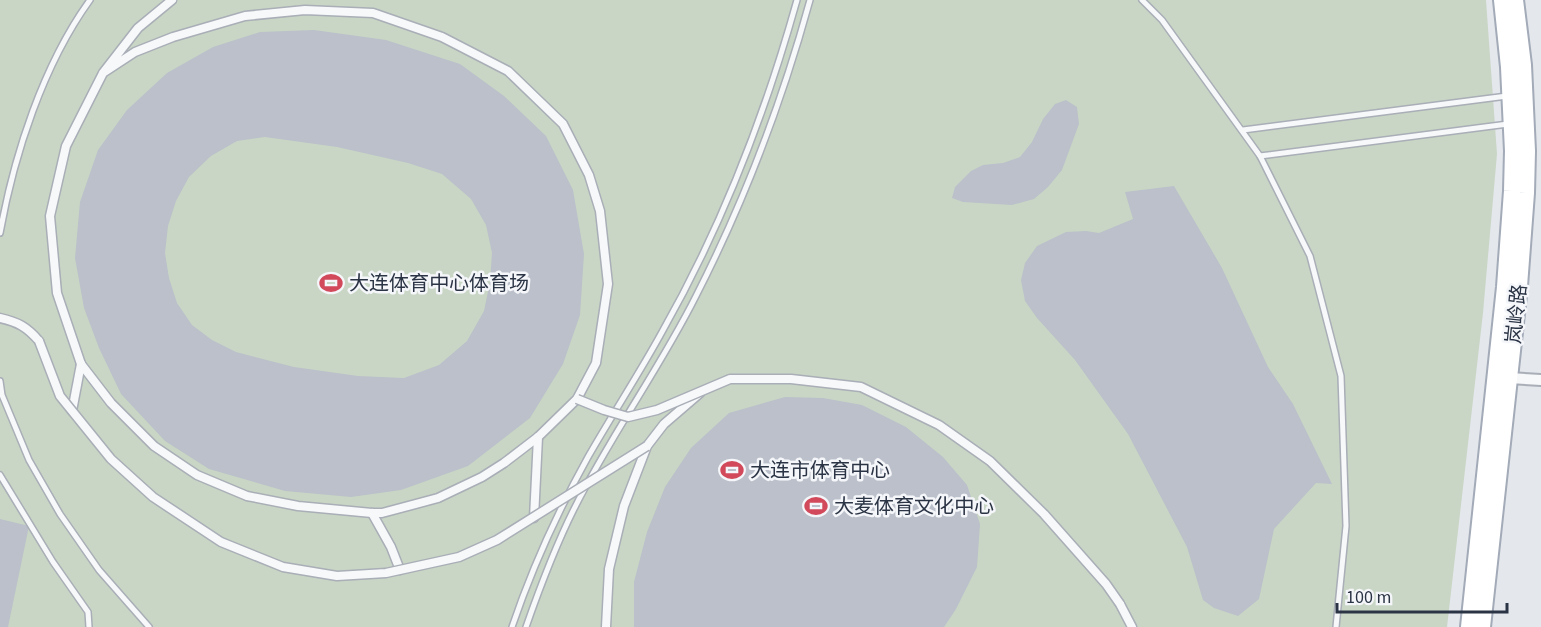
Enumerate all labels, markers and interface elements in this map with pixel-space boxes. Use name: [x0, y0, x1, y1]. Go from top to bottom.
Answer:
sports icon: 大连体育中心体育场: [318, 270, 344, 296]
place label: 大连体育中心体育场: [349, 270, 529, 298]
street label: 岚岭路: [1500, 283, 1534, 345]
sports icon: 大连市体育中心: [719, 457, 745, 483]
place label: 大连市体育中心: [750, 457, 890, 485]
sports icon: 大麦体育文化中心: [803, 493, 829, 519]
place label: 大麦体育文化中心: [834, 493, 994, 521]
scale bar: [1337, 576, 1506, 614]
text: 100 m: [1346, 585, 1391, 610]

